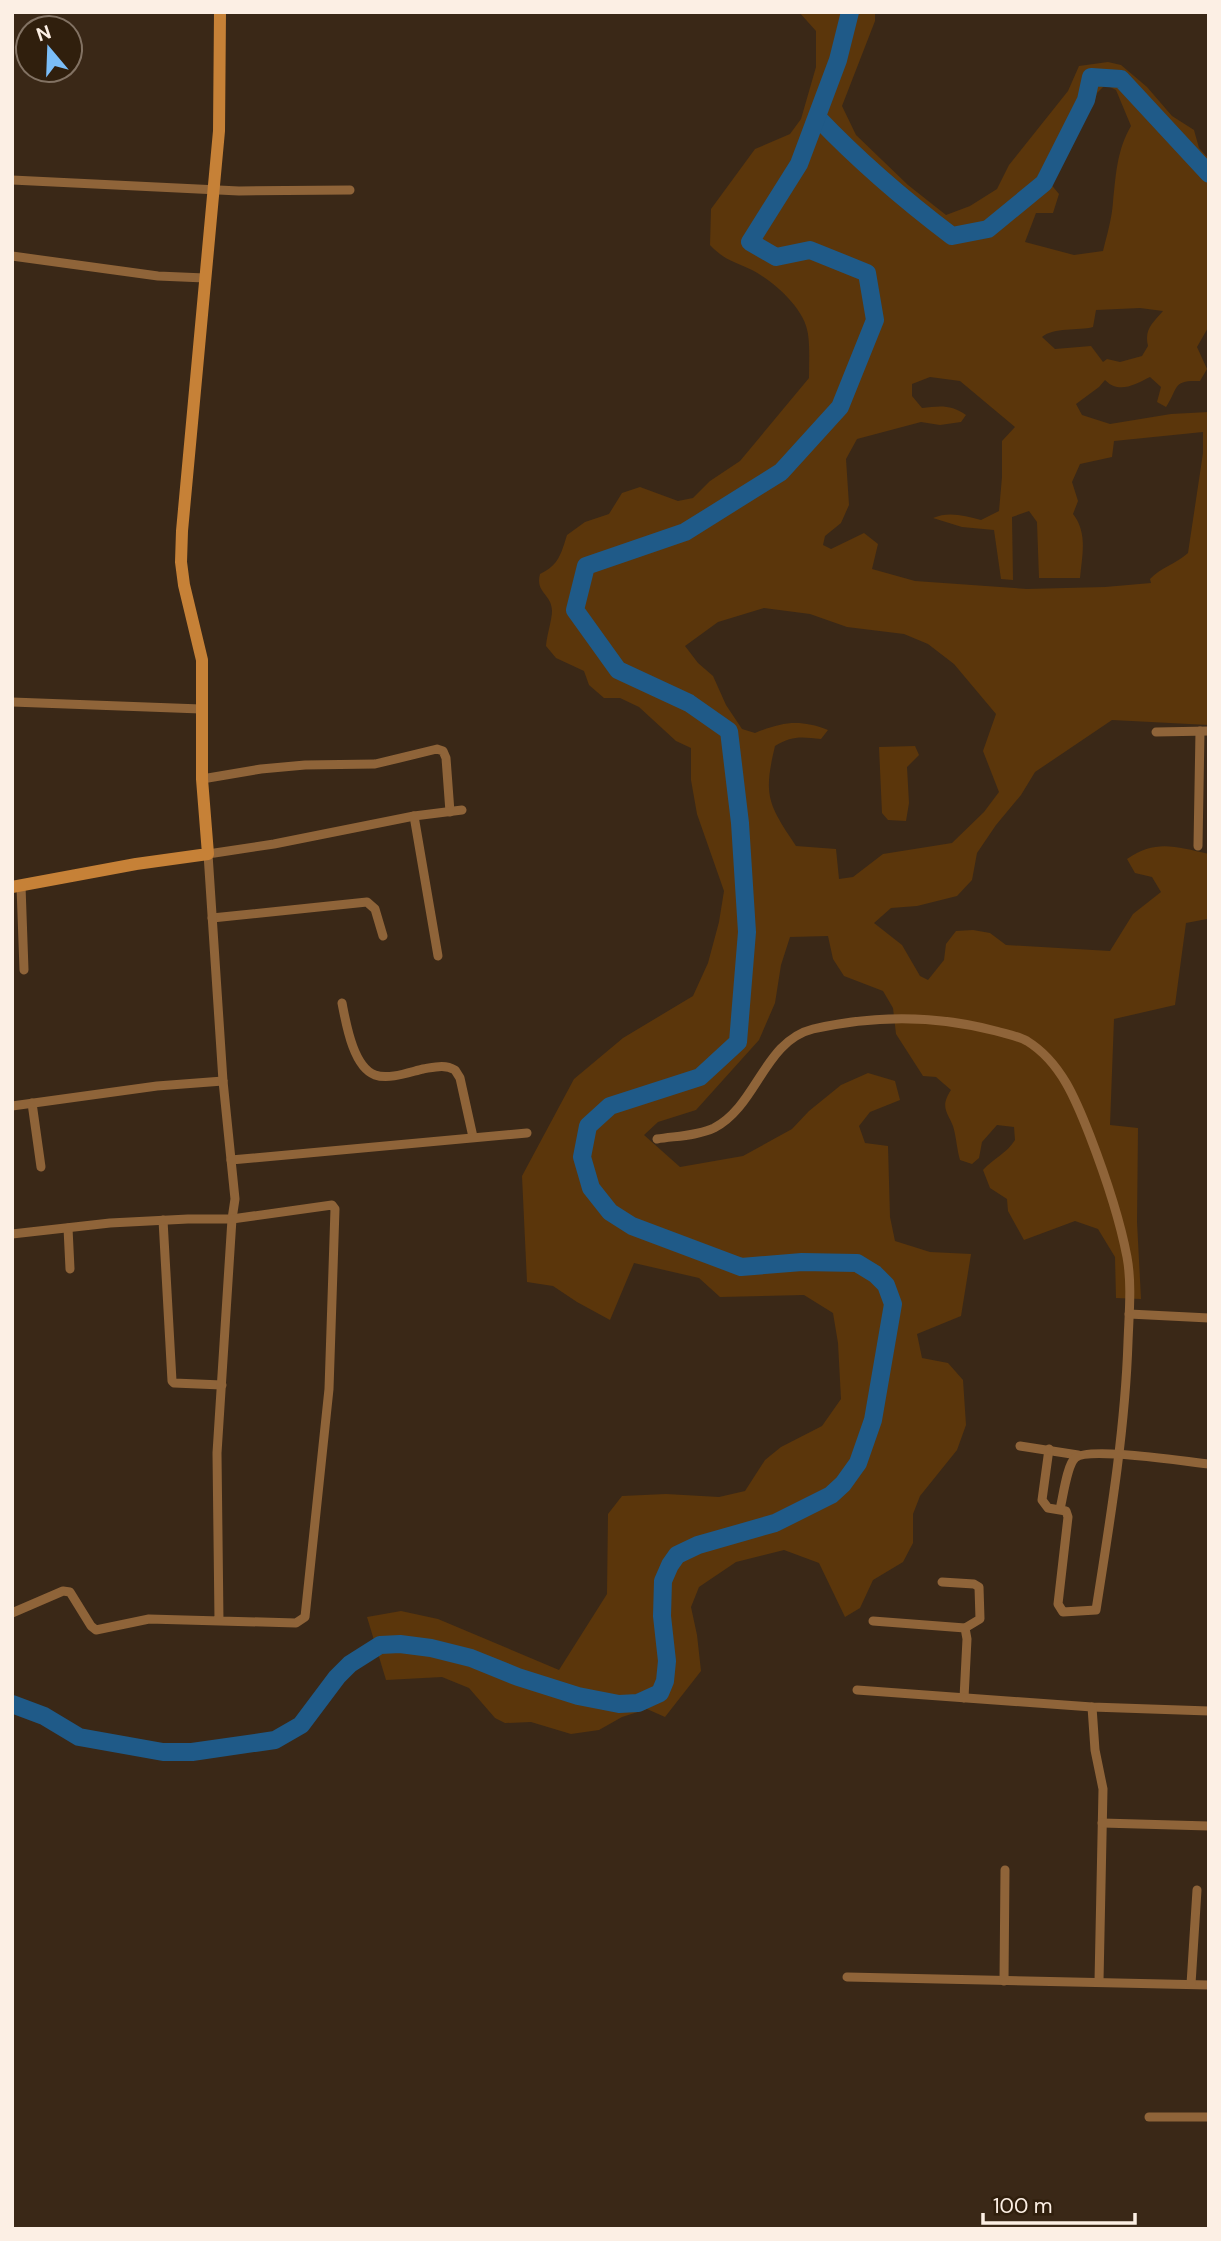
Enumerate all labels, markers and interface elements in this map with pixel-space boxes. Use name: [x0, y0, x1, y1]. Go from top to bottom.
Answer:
north arrow: [14, 14, 84, 84]
text: N: [33, 19, 54, 47]
scale bar: [983, 2182, 1135, 2226]
text: 100 m: [993, 2192, 1053, 2220]

